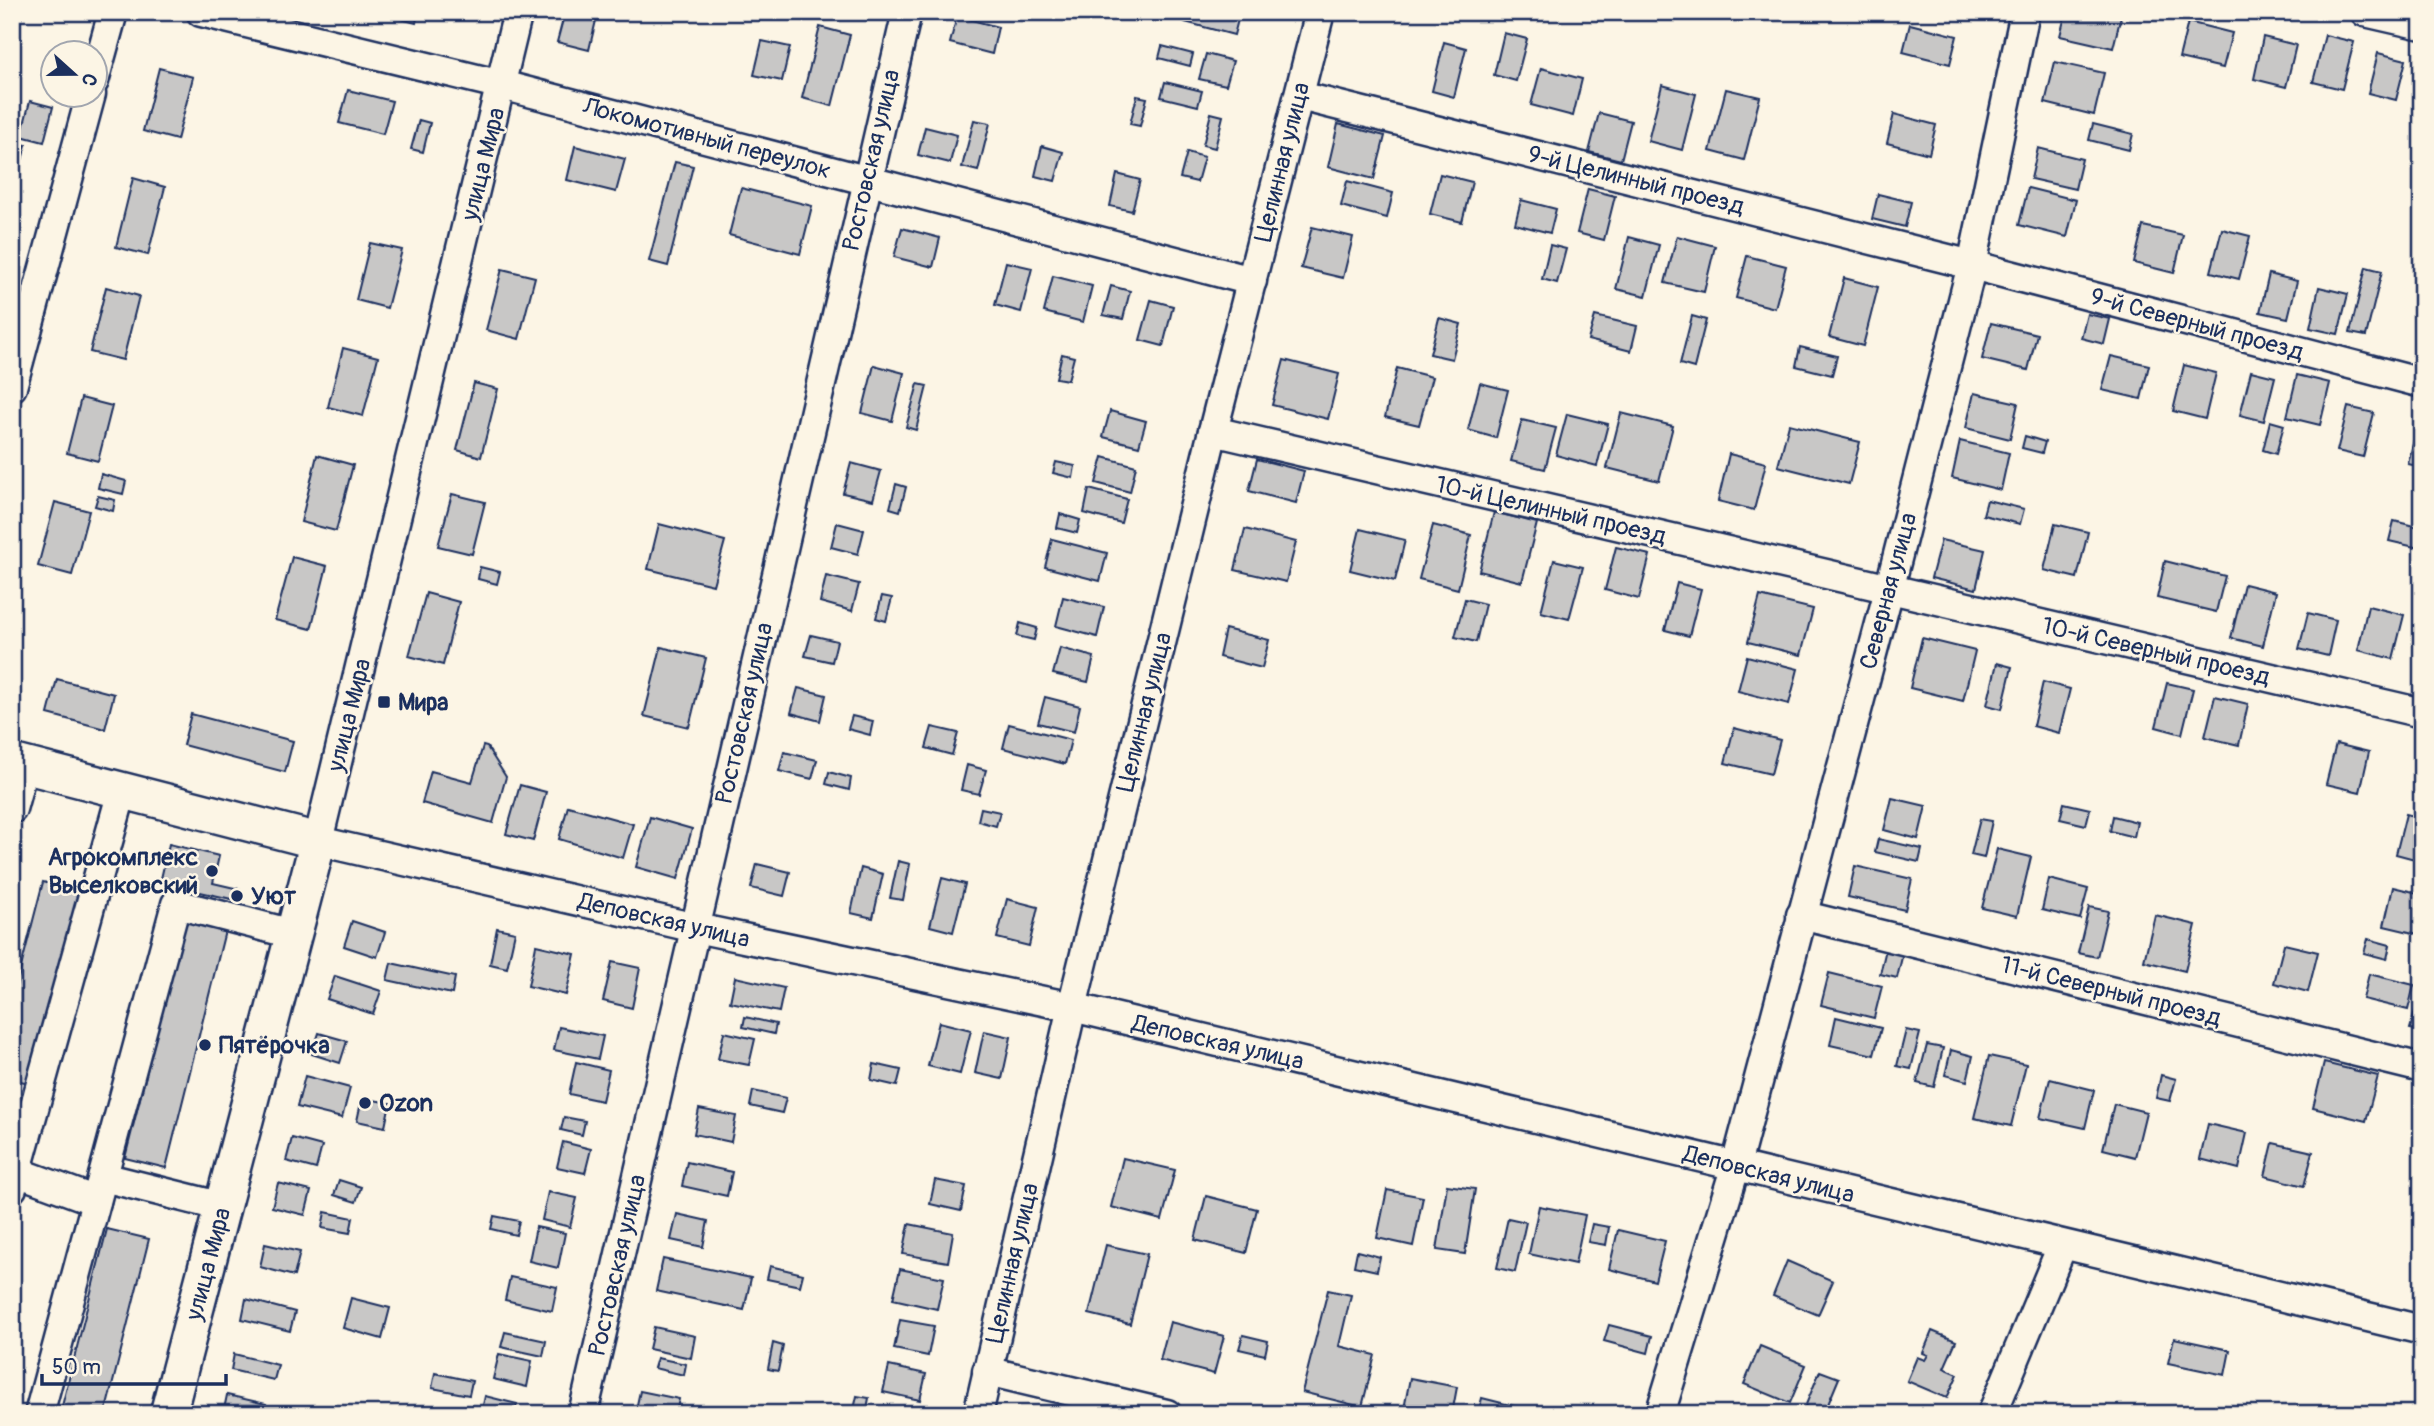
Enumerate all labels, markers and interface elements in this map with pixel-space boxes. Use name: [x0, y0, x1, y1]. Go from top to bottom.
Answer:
north arrow: [38, 38, 108, 108]
street label: Ростовская улица: [837, 67, 906, 254]
text: С: [76, 70, 102, 90]
street label: Целинная улица: [1249, 79, 1316, 245]
street label: Локомотивный переулок: [579, 91, 834, 186]
street label: улица Мира: [455, 105, 512, 225]
street label: 9-й Целинный проезд: [1525, 140, 1748, 222]
street label: 9-й Северный проезд: [2087, 282, 2307, 367]
street label: 10-й Целинный проезд: [1433, 470, 1669, 551]
street label: Северная улица: [1854, 510, 1923, 673]
street label: 10-й Северный проезд: [2039, 611, 2273, 692]
street label: Ростовская улица: [710, 620, 779, 807]
street label: Целинная улица: [1111, 629, 1178, 795]
street label: улица Мира: [321, 656, 378, 776]
place label: Мира: [398, 688, 448, 717]
marker: Мира: [376, 694, 392, 710]
place label: Агрокомплекс Выселковский: [48, 843, 198, 900]
marker: Агрокомплекс Выселковский: [204, 863, 220, 879]
place label: Уют: [251, 882, 297, 911]
street label: Деповская улица: [574, 886, 752, 954]
marker: Уют: [229, 888, 245, 904]
street label: 11-й Северный проезд: [1998, 950, 2224, 1033]
street label: Деповская улица: [1128, 1008, 1306, 1076]
place label: Пятёрочка: [219, 1031, 330, 1060]
marker: Пятёрочка: [197, 1037, 213, 1053]
place label: Ozon: [379, 1089, 433, 1118]
marker: Ozon: [357, 1095, 373, 1111]
street label: Деповская улица: [1679, 1139, 1857, 1210]
street label: Ростовская улица: [583, 1172, 652, 1359]
street label: Целинная улица: [980, 1180, 1045, 1346]
street label: улица Мира: [179, 1205, 237, 1325]
scale bar: [42, 1342, 226, 1386]
text: 50 m: [52, 1354, 101, 1381]

